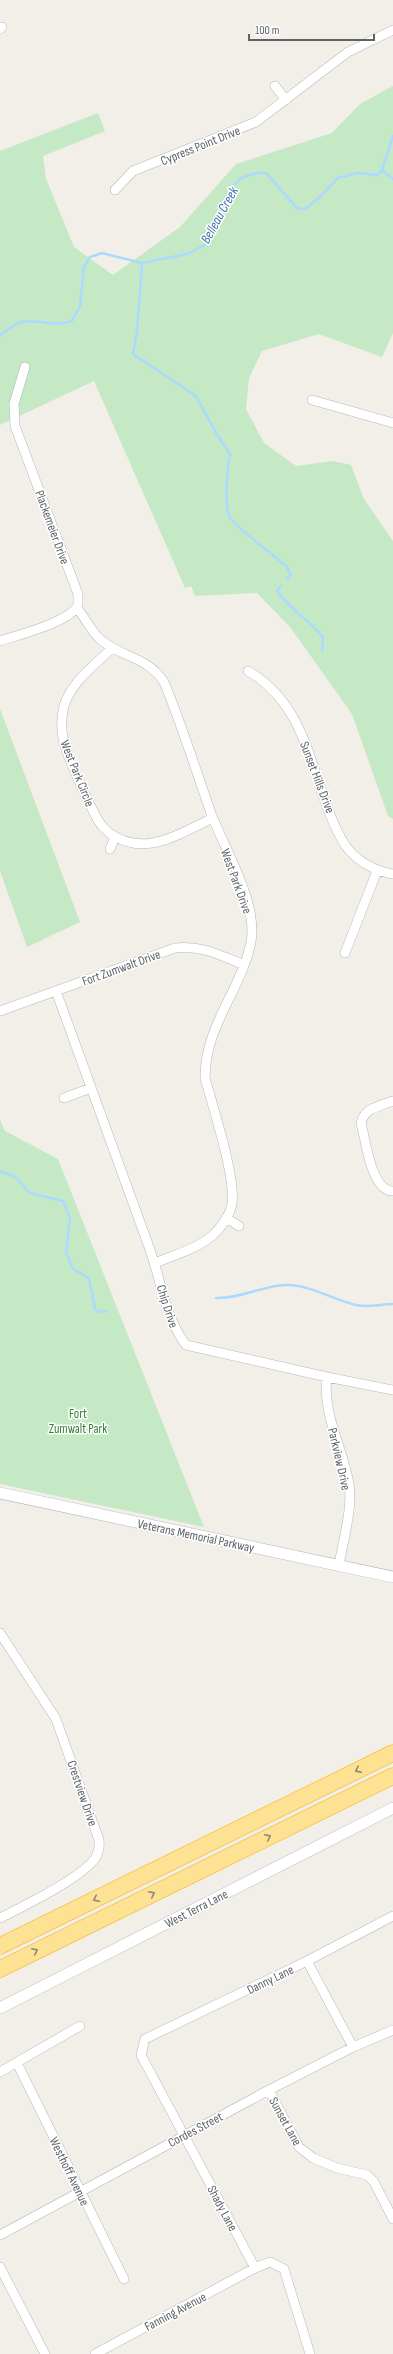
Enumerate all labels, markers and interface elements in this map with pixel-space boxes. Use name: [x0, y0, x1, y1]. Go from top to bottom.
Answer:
scale bar: [249, 16, 374, 42]
text: 100 m: [255, 23, 280, 38]
street label: Cypress Point Drive: [158, 123, 242, 169]
water label: Belleau Creek: [197, 183, 242, 247]
street label: Plackemeier Drive: [31, 488, 73, 567]
street label: West Park Circle: [56, 738, 98, 809]
street label: Sunset Hills Drive: [296, 739, 338, 816]
street label: West Park Drive: [217, 847, 255, 916]
street label: Fort Zumwalt Drive: [80, 946, 163, 990]
street label: Chip Drive: [153, 1283, 182, 1330]
park label: Fort Zumwalt Park: [49, 1406, 107, 1437]
street label: Parkview Drive: [324, 1426, 354, 1492]
street label: Veterans Memorial Parkway: [136, 1516, 256, 1556]
street label: Crestview Drive: [63, 1758, 101, 1828]
one-way arrow: [355, 1765, 362, 1773]
one-way arrow: [264, 1834, 272, 1842]
street label: West Terra Lane: [162, 1886, 231, 1932]
one-way arrow: [147, 1891, 155, 1899]
one-way arrow: [92, 1894, 100, 1902]
one-way arrow: [31, 1948, 38, 1956]
street label: Danny Lane: [244, 1962, 296, 1998]
street label: Sunset Lane: [265, 2094, 305, 2149]
street label: Cordes Street: [165, 2109, 226, 2151]
street label: Westhoff Avenue: [46, 2135, 93, 2208]
street label: Shady Lane: [203, 2183, 241, 2234]
street label: Fanning Avenue: [142, 2289, 209, 2335]

